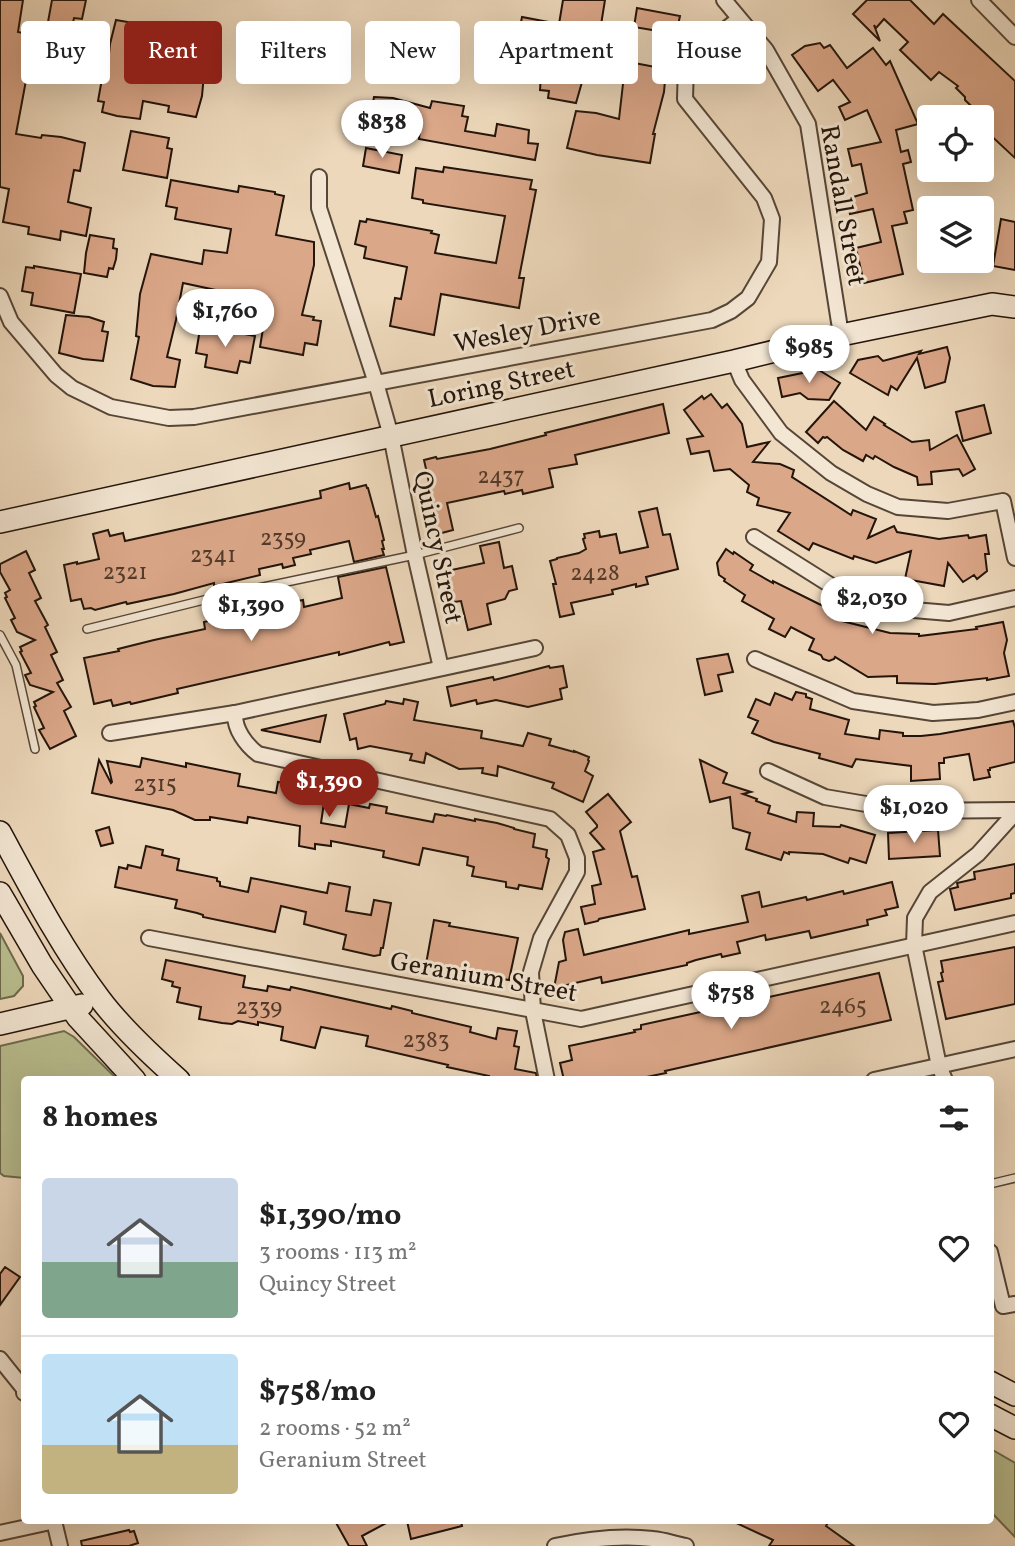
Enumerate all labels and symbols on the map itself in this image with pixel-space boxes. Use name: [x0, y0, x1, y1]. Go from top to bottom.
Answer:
pin: $838: [341, 100, 423, 160]
street label: Randall Street: [810, 122, 874, 289]
pin: $1,760: [168, 290, 282, 349]
street label: Wesley Drive: [451, 299, 604, 363]
pin: $985: [768, 326, 850, 385]
street label: Loring Street: [425, 352, 578, 418]
house number: 2437: [477, 461, 525, 493]
street label: Quincy Street: [403, 468, 471, 627]
house number: 2359: [260, 523, 306, 555]
house number: 2341: [190, 540, 236, 572]
house number: 2321: [103, 557, 147, 589]
house number: 2428: [570, 558, 620, 590]
pin: $2,030: [815, 576, 929, 636]
pin: $1,390: [194, 584, 308, 643]
pin: $1,390: [272, 760, 386, 819]
house number: 2315: [133, 769, 177, 801]
pin: $1,020: [857, 786, 971, 845]
street label: Geranium Street: [387, 944, 580, 1012]
pin: $758: [690, 972, 772, 1031]
house number: 2465: [819, 991, 867, 1023]
house number: 2339: [236, 992, 282, 1024]
house number: 2383: [403, 1025, 449, 1057]

